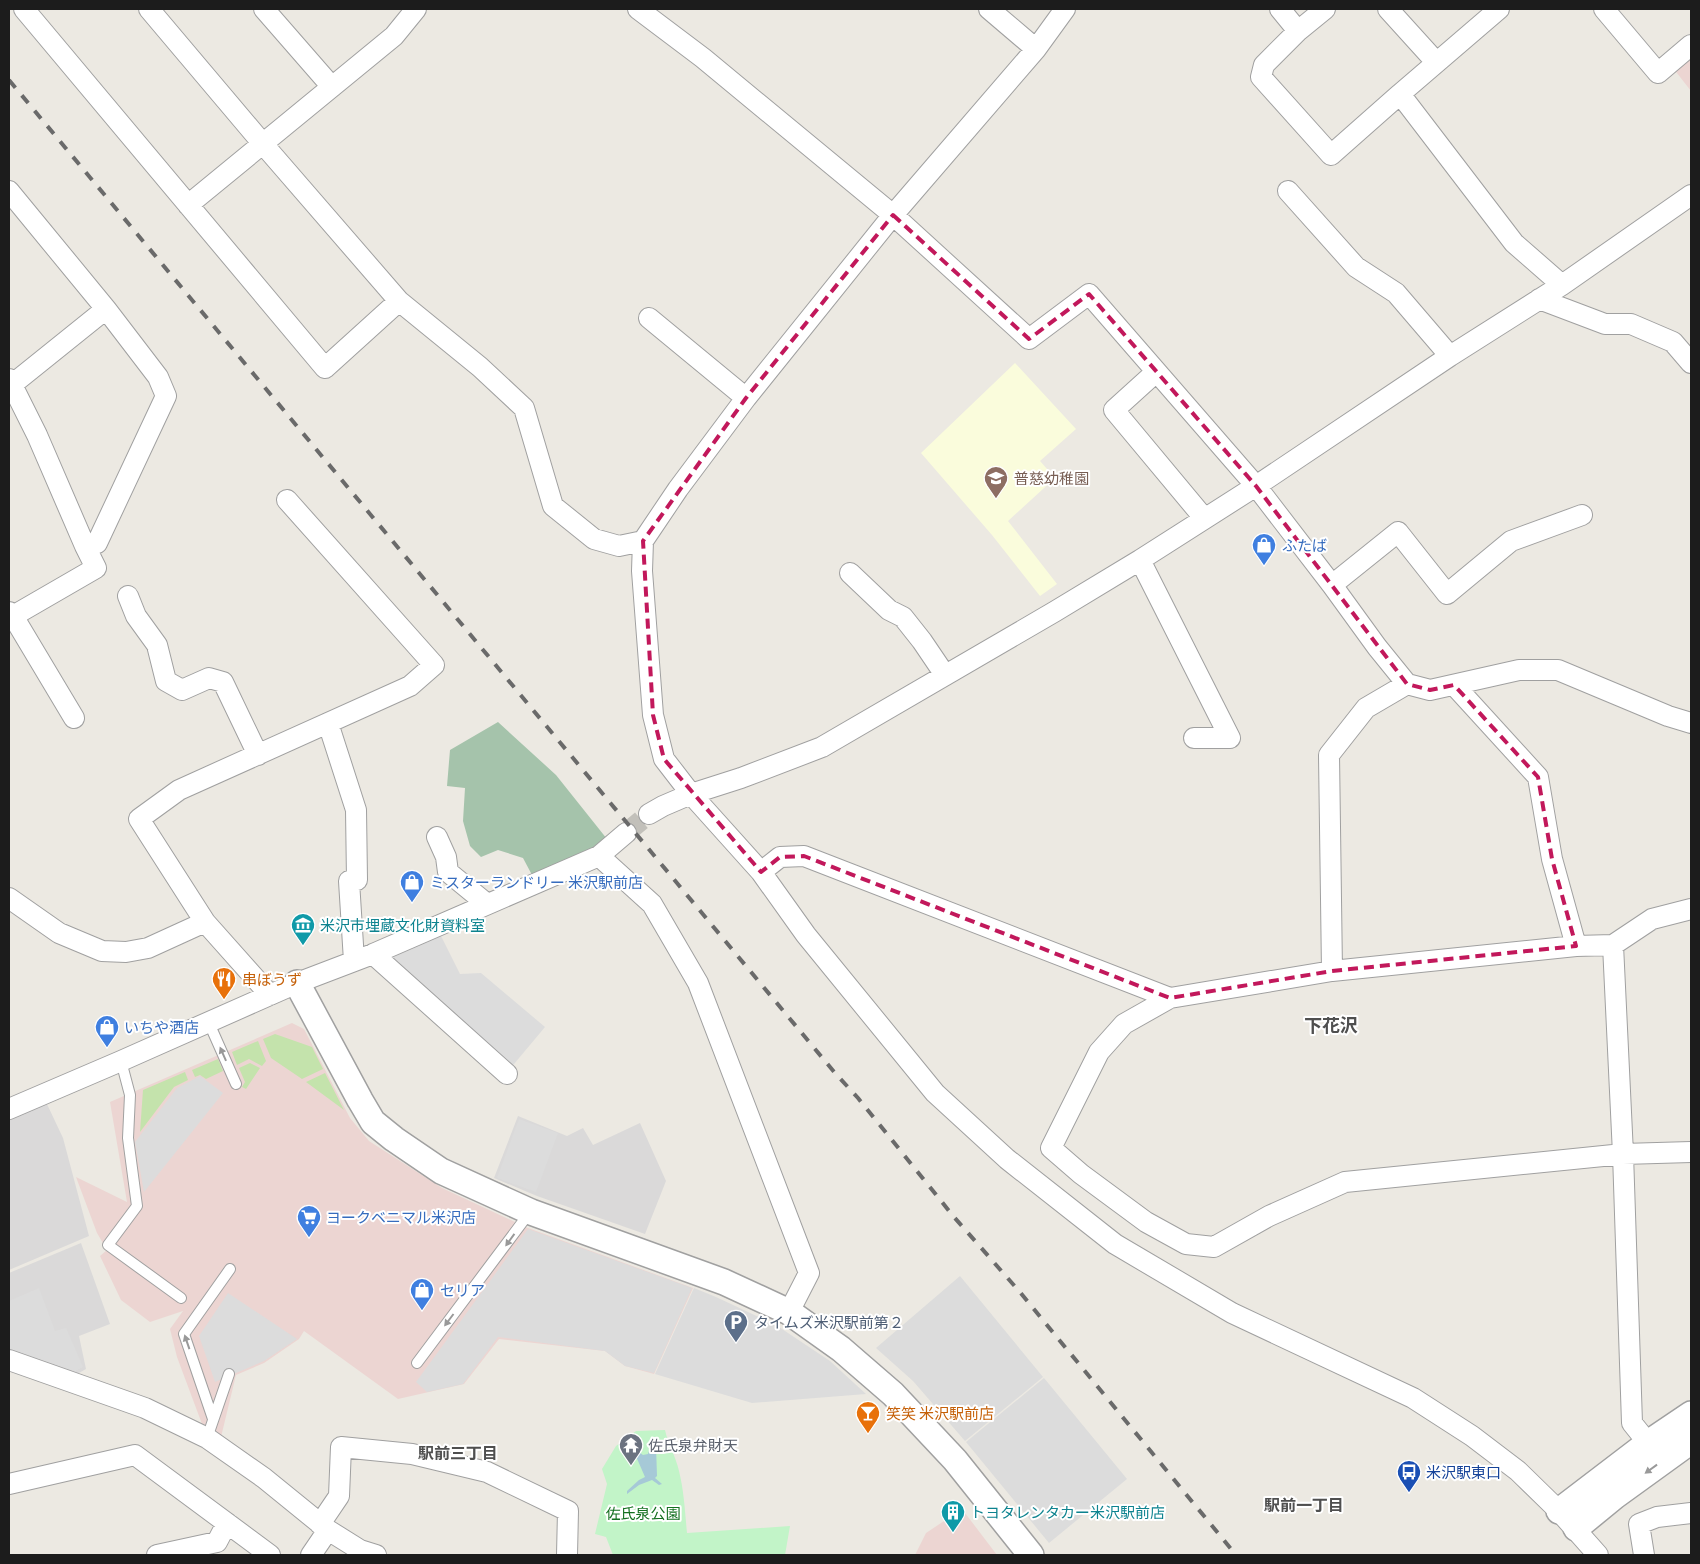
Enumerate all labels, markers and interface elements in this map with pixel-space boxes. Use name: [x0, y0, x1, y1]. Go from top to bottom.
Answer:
school or university icon: 普慈幼稚園: [983, 465, 1009, 499]
place label: 普慈幼稚園: [1014, 468, 1089, 489]
shop icon: ふたば: [1251, 532, 1277, 566]
place label: ふたば: [1282, 535, 1327, 556]
shop icon: ミスターランドリー 米沢駅前店: [399, 869, 425, 903]
place label: ミスターランドリー 米沢駅前店: [430, 872, 643, 893]
museum icon: 米沢市埋蔵文化財資料室: [290, 912, 316, 946]
place label: 米沢市埋蔵文化財資料室: [320, 915, 485, 936]
restaurant icon: 串ぼうず: [211, 966, 237, 1000]
place label: 串ぼうず: [242, 969, 302, 990]
district label: 下花沢: [1304, 1013, 1358, 1037]
shop icon: いちや酒店: [94, 1014, 120, 1048]
place label: いちや酒店: [124, 1017, 199, 1038]
one-way arrow: [218, 1047, 226, 1061]
supermarket icon: ヨークベニマル米沢店: [296, 1204, 322, 1238]
place label: ヨークベニマル米沢店: [326, 1207, 476, 1228]
one-way arrow: [505, 1233, 515, 1247]
shop icon: セリア: [409, 1277, 435, 1311]
place label: セリア: [440, 1280, 485, 1301]
parking icon: タイムズ米沢駅前第２: [723, 1309, 749, 1343]
place label: タイムズ米沢駅前第２: [754, 1312, 904, 1333]
one-way arrow: [444, 1314, 455, 1327]
one-way arrow: [183, 1334, 191, 1349]
bar icon: 笑笑 米沢駅前店: [855, 1400, 881, 1434]
place label: 笑笑 米沢駅前店: [886, 1403, 994, 1424]
temple icon: 佐氏泉弁財天: [618, 1432, 644, 1466]
place label: 佐氏泉弁財天: [648, 1435, 738, 1456]
district label: 駅前三丁目: [418, 1442, 498, 1464]
bus stop icon: 米沢駅東口: [1396, 1459, 1422, 1493]
place label: 米沢駅東口: [1426, 1462, 1501, 1483]
one-way arrow: [1645, 1464, 1658, 1474]
district label: 駅前一丁目: [1264, 1494, 1344, 1516]
building icon: トヨタレンタカー米沢駅前店: [940, 1499, 966, 1533]
place label: トヨタレンタカー米沢駅前店: [970, 1502, 1165, 1523]
park label: 佐氏泉公園: [605, 1503, 681, 1524]

